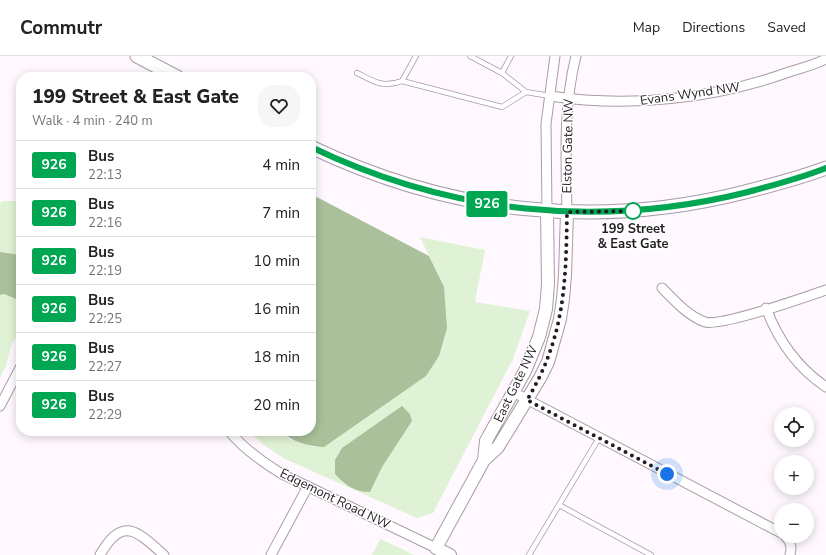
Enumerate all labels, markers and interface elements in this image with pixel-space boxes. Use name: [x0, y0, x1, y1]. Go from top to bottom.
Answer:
text: Commutr: [20, 15, 102, 41]
text: Map: [633, 18, 660, 37]
text: Directions: [682, 18, 745, 37]
text: Saved: [767, 18, 806, 37]
street label: Evans Wynd NW: [639, 78, 741, 110]
text: 199 Street & East Gate: [32, 84, 239, 110]
button: heart: [258, 85, 300, 127]
street label: Elston Gate NW: [558, 98, 578, 194]
text: Walk · 4 min · 240 m: [32, 112, 153, 130]
text: Bus: [88, 146, 114, 166]
text: 926: [41, 155, 67, 174]
text: 4 min: [262, 155, 300, 175]
text: 22:13: [88, 166, 122, 184]
line badge: 926: [464, 191, 510, 217]
text: Bus: [88, 194, 114, 214]
text: 926: [474, 194, 500, 213]
marker: 199 Street & East Gate: [624, 202, 642, 220]
text: 926: [41, 203, 67, 222]
text: 7 min: [262, 203, 300, 223]
text: 22:16: [88, 214, 122, 232]
place label: 199 Street & East Gate: [597, 220, 669, 253]
text: Bus: [88, 242, 114, 262]
text: 926: [41, 251, 67, 270]
text: 10 min: [253, 251, 300, 271]
text: 22:19: [88, 262, 122, 280]
text: Bus: [88, 290, 114, 310]
text: 926: [41, 299, 67, 318]
text: 16 min: [253, 299, 300, 319]
text: 22:25: [88, 310, 122, 328]
text: Bus: [88, 338, 114, 358]
street label: East Gate NW: [490, 343, 542, 425]
text: 926: [41, 347, 67, 366]
text: 18 min: [253, 347, 300, 367]
text: 22:27: [88, 358, 122, 376]
text: Bus: [88, 386, 114, 406]
text: 926: [41, 395, 67, 414]
text: 20 min: [253, 395, 300, 415]
text: 22:29: [88, 406, 122, 424]
map controls: [774, 407, 814, 543]
button: locate: [774, 407, 814, 447]
button: +: [774, 455, 814, 495]
street label: Edgemont Road NW: [277, 464, 393, 534]
your location: [657, 464, 677, 484]
button: −: [774, 503, 814, 543]

